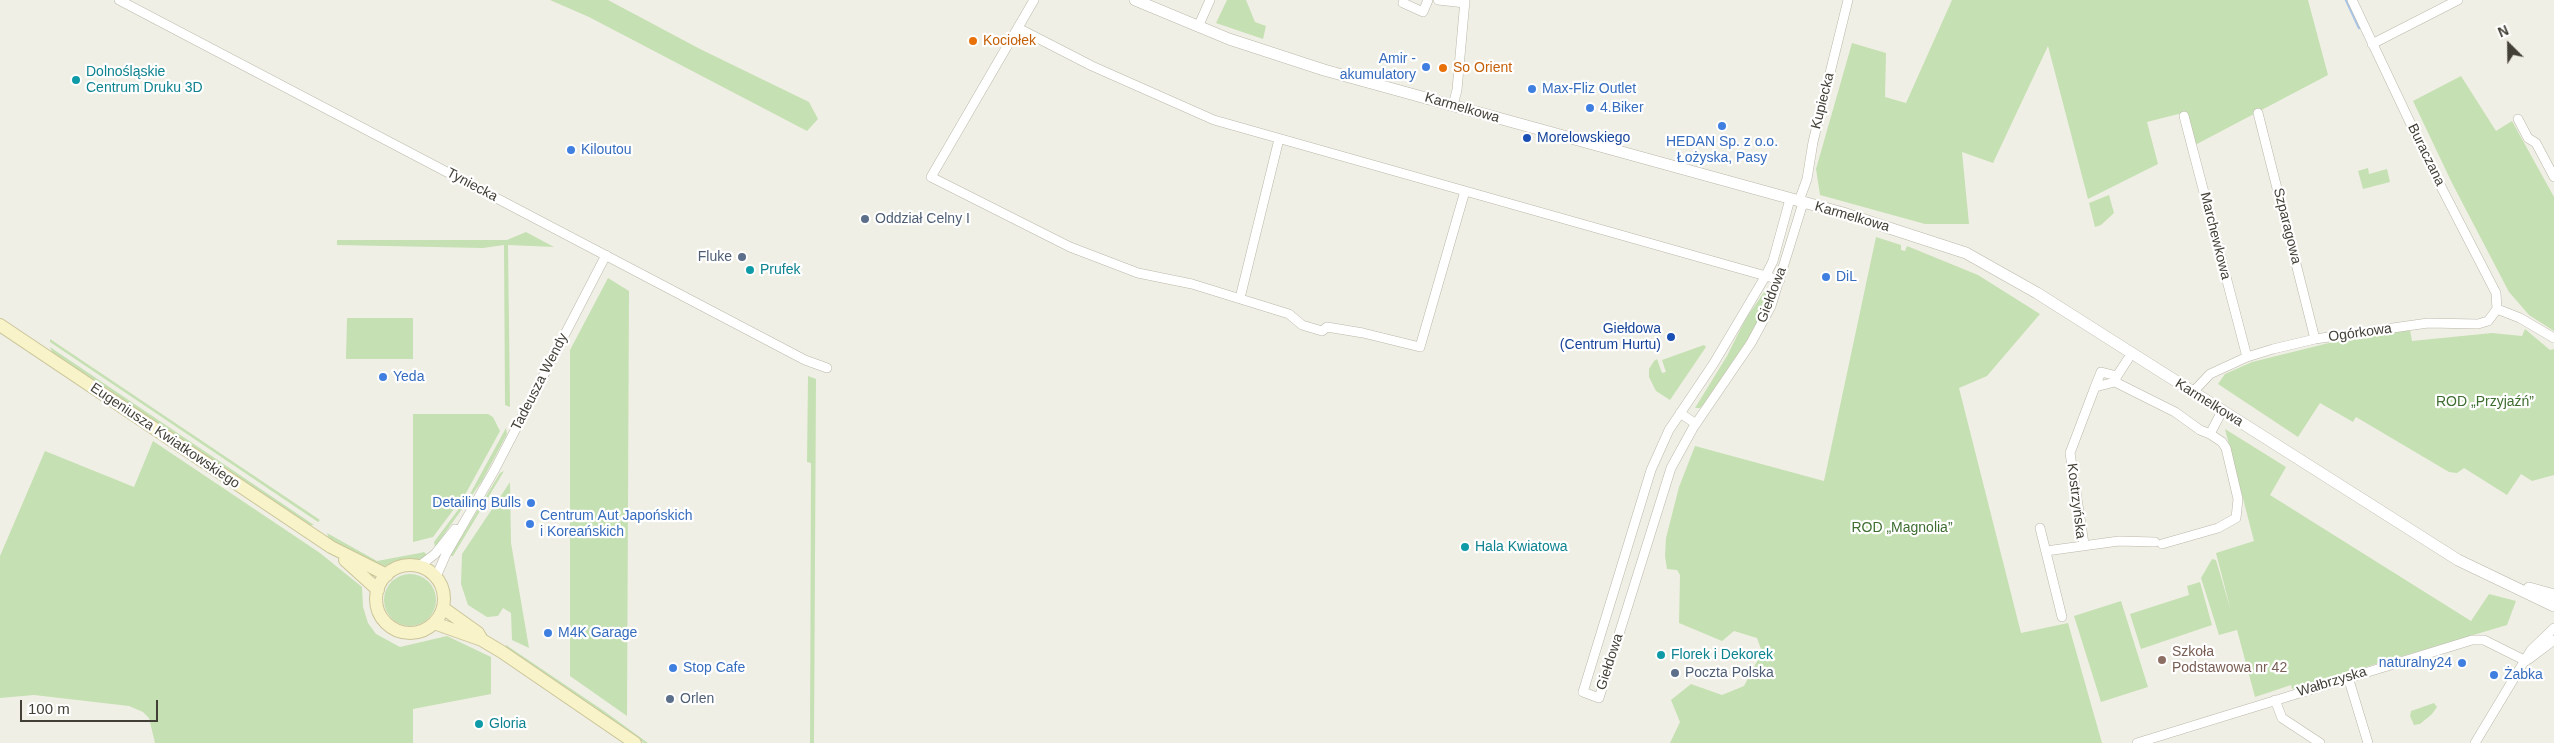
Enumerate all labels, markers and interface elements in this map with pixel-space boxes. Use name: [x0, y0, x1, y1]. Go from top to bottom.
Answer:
north arrow: [2484, 20, 2534, 70]
text: N: [2495, 22, 2511, 41]
place label: Kociołek: [983, 33, 1036, 49]
marker: Kociołek: [967, 35, 979, 47]
place label: Amir - akumulatory: [1340, 51, 1416, 84]
place label: So Orient: [1453, 60, 1512, 76]
marker: Amir - akumulatory: [1420, 61, 1432, 73]
marker: So Orient: [1437, 62, 1449, 74]
place label: Dolnośląskie Centrum Druku 3D: [86, 64, 203, 96]
street label: Kupiecka: [1808, 71, 1838, 131]
marker: Dolnośląskie Centrum Druku 3D: [70, 74, 82, 86]
place label: Max-Fliz Outlet: [1542, 81, 1636, 97]
marker: Max-Fliz Outlet: [1526, 83, 1538, 95]
street label: Karmelkowa: [1423, 89, 1501, 127]
place label: 4.Biker: [1600, 100, 1644, 116]
marker: 4.Biker: [1584, 102, 1596, 114]
marker: HEDAN Sp. z o.o. Łożyska, Pasy: [1716, 120, 1728, 132]
street label: Buraczana: [2404, 121, 2448, 189]
place label: Morelowskiego: [1537, 130, 1630, 146]
marker: Morelowskiego: [1521, 132, 1533, 144]
place label: HEDAN Sp. z o.o. Łożyska, Pasy: [1666, 134, 1778, 166]
place label: Kiloutou: [581, 142, 632, 158]
marker: Kiloutou: [565, 144, 577, 156]
street label: Tyniecka: [444, 165, 500, 205]
street label: Szparagowa: [2269, 186, 2305, 266]
street label: Marchewkowa: [2196, 191, 2234, 281]
street label: Karmelkowa: [1813, 198, 1891, 236]
place label: Oddział Celny I: [875, 211, 970, 227]
marker: Oddział Celny I: [859, 213, 871, 225]
place label: Fluke: [698, 249, 732, 265]
marker: Fluke: [736, 251, 748, 263]
place label: Prufek: [760, 262, 800, 278]
marker: Prufek: [744, 264, 756, 276]
street label: Giełdowa: [1754, 265, 1790, 325]
place label: DiL: [1836, 269, 1857, 285]
marker: DiL: [1820, 271, 1832, 283]
street label: Ogórkowa: [2327, 320, 2393, 346]
place label: Giełdowa (Centrum Hurtu): [1560, 321, 1661, 354]
street label: Tadeusza Wendy: [508, 330, 572, 434]
marker: Giełdowa (Centrum Hurtu): [1665, 331, 1677, 343]
place label: Yeda: [393, 369, 424, 385]
marker: Yeda: [377, 371, 389, 383]
street label: Karmelkowa: [2172, 375, 2246, 431]
street label: Eugeniusza Kwiatkowskiego: [87, 380, 243, 492]
park label: ROD „Przyjaźń”: [2436, 394, 2534, 410]
street label: Kostrzyńska: [2063, 462, 2089, 540]
place label: Detailing Bulls: [432, 495, 521, 511]
marker: Detailing Bulls: [525, 497, 537, 509]
place label: Centrum Aut Japońskich i Koreańskich: [540, 508, 693, 540]
marker: Centrum Aut Japońskich i Koreańskich: [524, 518, 536, 530]
park label: ROD „Magnolia”: [1851, 520, 1953, 536]
place label: Hala Kwiatowa: [1475, 539, 1568, 555]
marker: Hala Kwiatowa: [1459, 541, 1471, 553]
place label: M4K Garage: [558, 625, 637, 641]
marker: M4K Garage: [542, 627, 554, 639]
street label: Giełdowa: [1593, 632, 1627, 692]
place label: Szkoła Podstawowa nr 42: [2172, 644, 2287, 676]
place label: Florek i Dekorek: [1671, 647, 1773, 663]
marker: Florek i Dekorek: [1655, 649, 1667, 661]
marker: Szkoła Podstawowa nr 42: [2156, 654, 2168, 666]
place label: naturalny24: [2379, 655, 2452, 671]
marker: naturalny24: [2456, 657, 2468, 669]
place label: Stop Cafe: [683, 660, 745, 676]
marker: Stop Cafe: [667, 662, 679, 674]
street label: Wałbrzyska: [2295, 663, 2369, 701]
place label: Poczta Polska: [1685, 665, 1774, 681]
marker: Poczta Polska: [1669, 667, 1681, 679]
place label: Żabka: [2504, 667, 2543, 683]
marker: Żabka: [2488, 669, 2500, 681]
scale bar: [22, 690, 160, 722]
place label: Orlen: [680, 691, 714, 707]
marker: Orlen: [664, 693, 676, 705]
text: 100 m: [28, 700, 70, 717]
place label: Gloria: [489, 716, 526, 732]
marker: Gloria: [473, 718, 485, 730]

